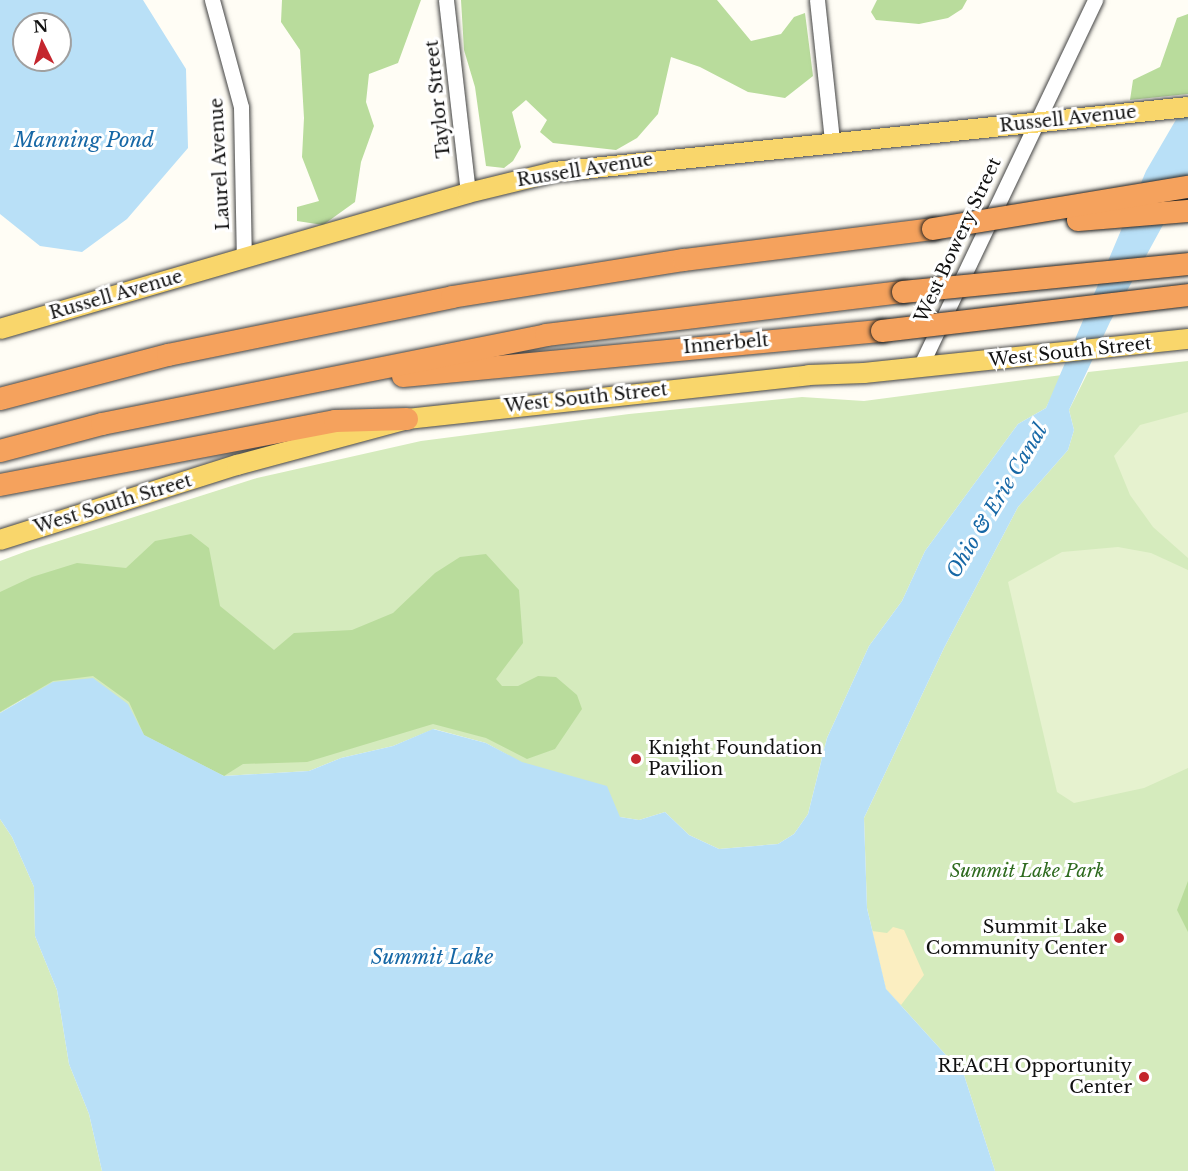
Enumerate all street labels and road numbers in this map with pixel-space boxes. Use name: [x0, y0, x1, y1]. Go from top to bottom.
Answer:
street label: Taylor Street: [421, 39, 455, 159]
street label: Laurel Avenue: [206, 97, 234, 231]
street label: Russell Avenue: [998, 101, 1138, 137]
street label: Russell Avenue: [515, 149, 655, 191]
street label: West Bowery Street: [910, 154, 1006, 326]
street label: Russell Avenue: [47, 266, 185, 324]
street label: Innerbelt: [682, 329, 770, 359]
street label: West South Street: [987, 333, 1153, 371]
street label: West South Street: [503, 379, 669, 417]
street label: West South Street: [31, 470, 195, 538]

